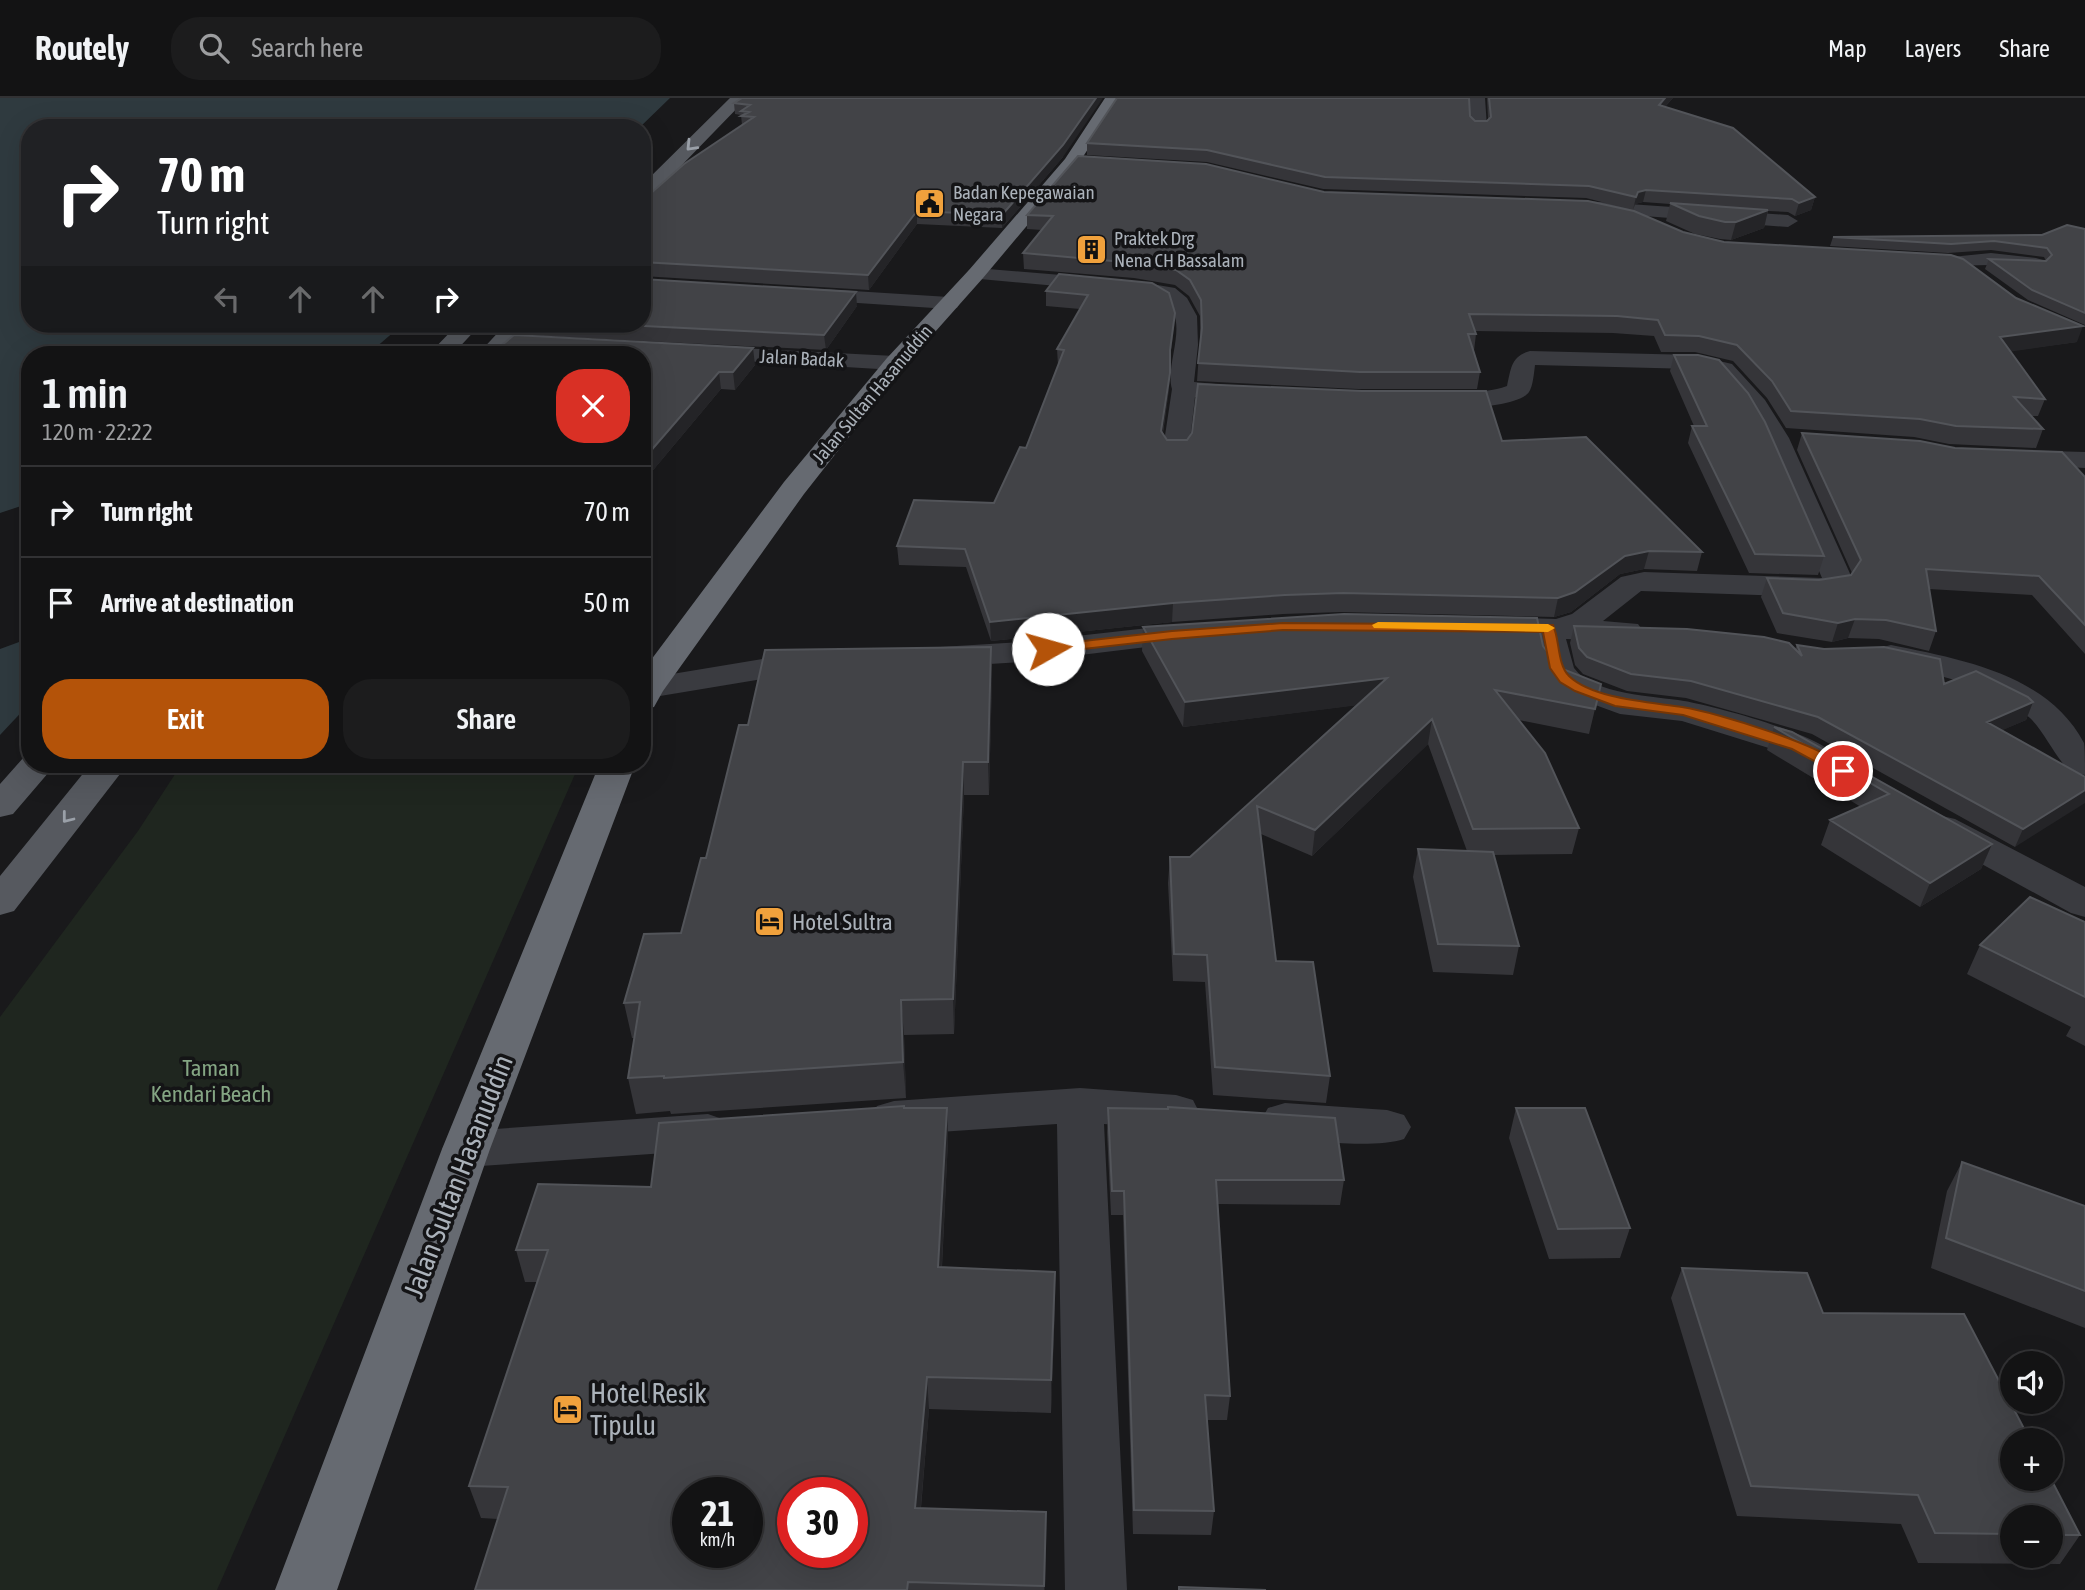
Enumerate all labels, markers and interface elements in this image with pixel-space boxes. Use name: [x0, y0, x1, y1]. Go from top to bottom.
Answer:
search box: [171, 17, 661, 80]
text: Routely: [35, 29, 129, 67]
icon: search: [195, 29, 233, 67]
text: Search here: [251, 33, 363, 63]
text: Map: [1828, 35, 1867, 62]
text: Layers: [1905, 35, 1961, 62]
text: Share: [1999, 35, 2050, 62]
one-way arrow: [686, 138, 699, 151]
text: 70 m: [157, 146, 245, 202]
icon: right: [42, 147, 133, 238]
place label: Badan Kepegawaian Negara: [953, 181, 1095, 225]
public building icon: Badan Kepegawaian Negara: [913, 186, 947, 220]
text: Turn right: [157, 204, 270, 241]
place label: Praktek Drg Nena CH Bassalam: [1114, 227, 1244, 271]
building icon: Praktek Drg Nena CH Bassalam: [1074, 232, 1108, 266]
icon: left: [208, 280, 246, 318]
icon: ahead: [281, 280, 319, 318]
icon: ahead: [354, 280, 392, 318]
icon: right: [427, 280, 465, 318]
street label: Jalan Sultan Hasanuddin: [808, 320, 936, 468]
street label: Jalan Badak: [759, 345, 845, 371]
text: 1 min: [42, 369, 128, 417]
button: close: [556, 369, 630, 443]
text: 120 m · 22:22: [42, 419, 153, 445]
icon: right: [42, 493, 80, 531]
text: Turn right: [101, 497, 192, 527]
text: 70 m: [583, 497, 630, 527]
icon: arrive: [42, 584, 80, 622]
text: Arrive at destination: [101, 588, 294, 618]
text: 50 m: [583, 588, 630, 618]
position arrow: [1011, 612, 1085, 686]
button: Exit: [42, 679, 329, 759]
button: Share: [343, 679, 630, 759]
pin: [1813, 741, 1873, 801]
icon: arrive: [1824, 752, 1862, 790]
one-way arrow: [62, 811, 75, 823]
hotel icon: Hotel Sultra: [752, 905, 786, 939]
place label: Hotel Sultra: [792, 909, 893, 935]
street label: Jalan Sultan Hasanuddin: [397, 1050, 519, 1302]
park label: Taman Kendari Beach: [151, 1055, 271, 1107]
map controls: [2000, 1351, 2063, 1568]
button: sound: [2000, 1351, 2063, 1414]
place label: Hotel Resik Tipulu: [590, 1377, 707, 1441]
hotel icon: Hotel Resik Tipulu: [550, 1392, 584, 1426]
button: +: [2000, 1428, 2063, 1491]
speed limit sign: 30: [777, 1477, 868, 1568]
text: 21: [701, 1493, 734, 1533]
button: −: [2000, 1505, 2063, 1568]
text: km/h: [700, 1529, 735, 1550]

